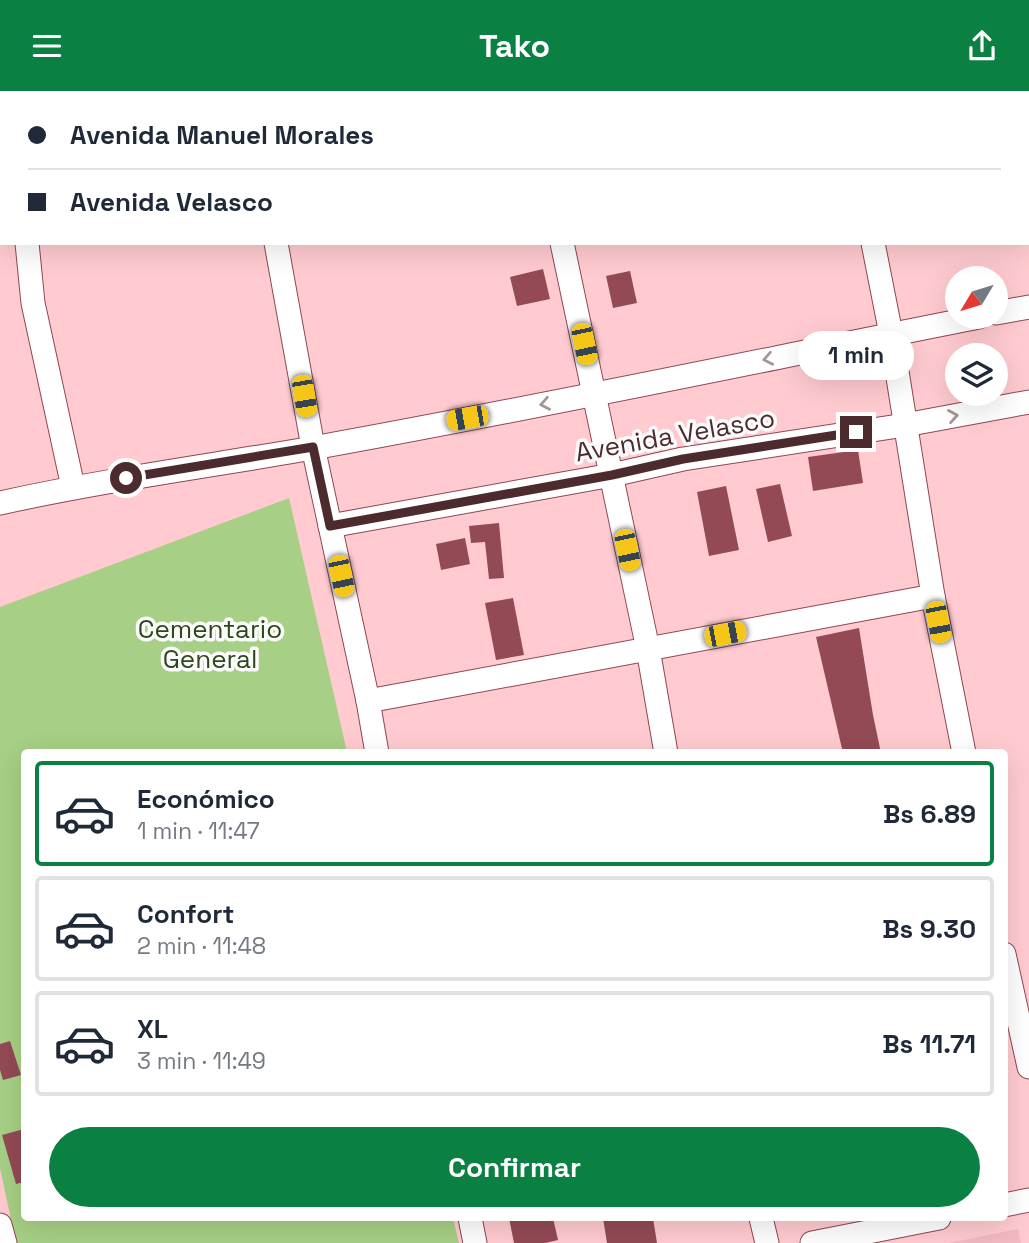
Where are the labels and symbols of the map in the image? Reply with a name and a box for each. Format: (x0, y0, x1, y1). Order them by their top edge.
north arrow (945, 266, 1008, 329)
car (570, 321, 599, 367)
callout: 1 min (798, 331, 914, 379)
one-way arrow (762, 351, 774, 366)
car (291, 373, 318, 419)
one-way arrow (539, 395, 551, 410)
street label: Avenida Velasco (572, 401, 778, 469)
car (445, 404, 490, 432)
one-way arrow (947, 409, 958, 424)
route end (840, 416, 872, 448)
route start (110, 462, 142, 494)
car (613, 527, 642, 573)
car (327, 553, 356, 599)
car (924, 599, 953, 645)
park label: Cementario General (138, 612, 282, 676)
car (703, 620, 748, 648)

